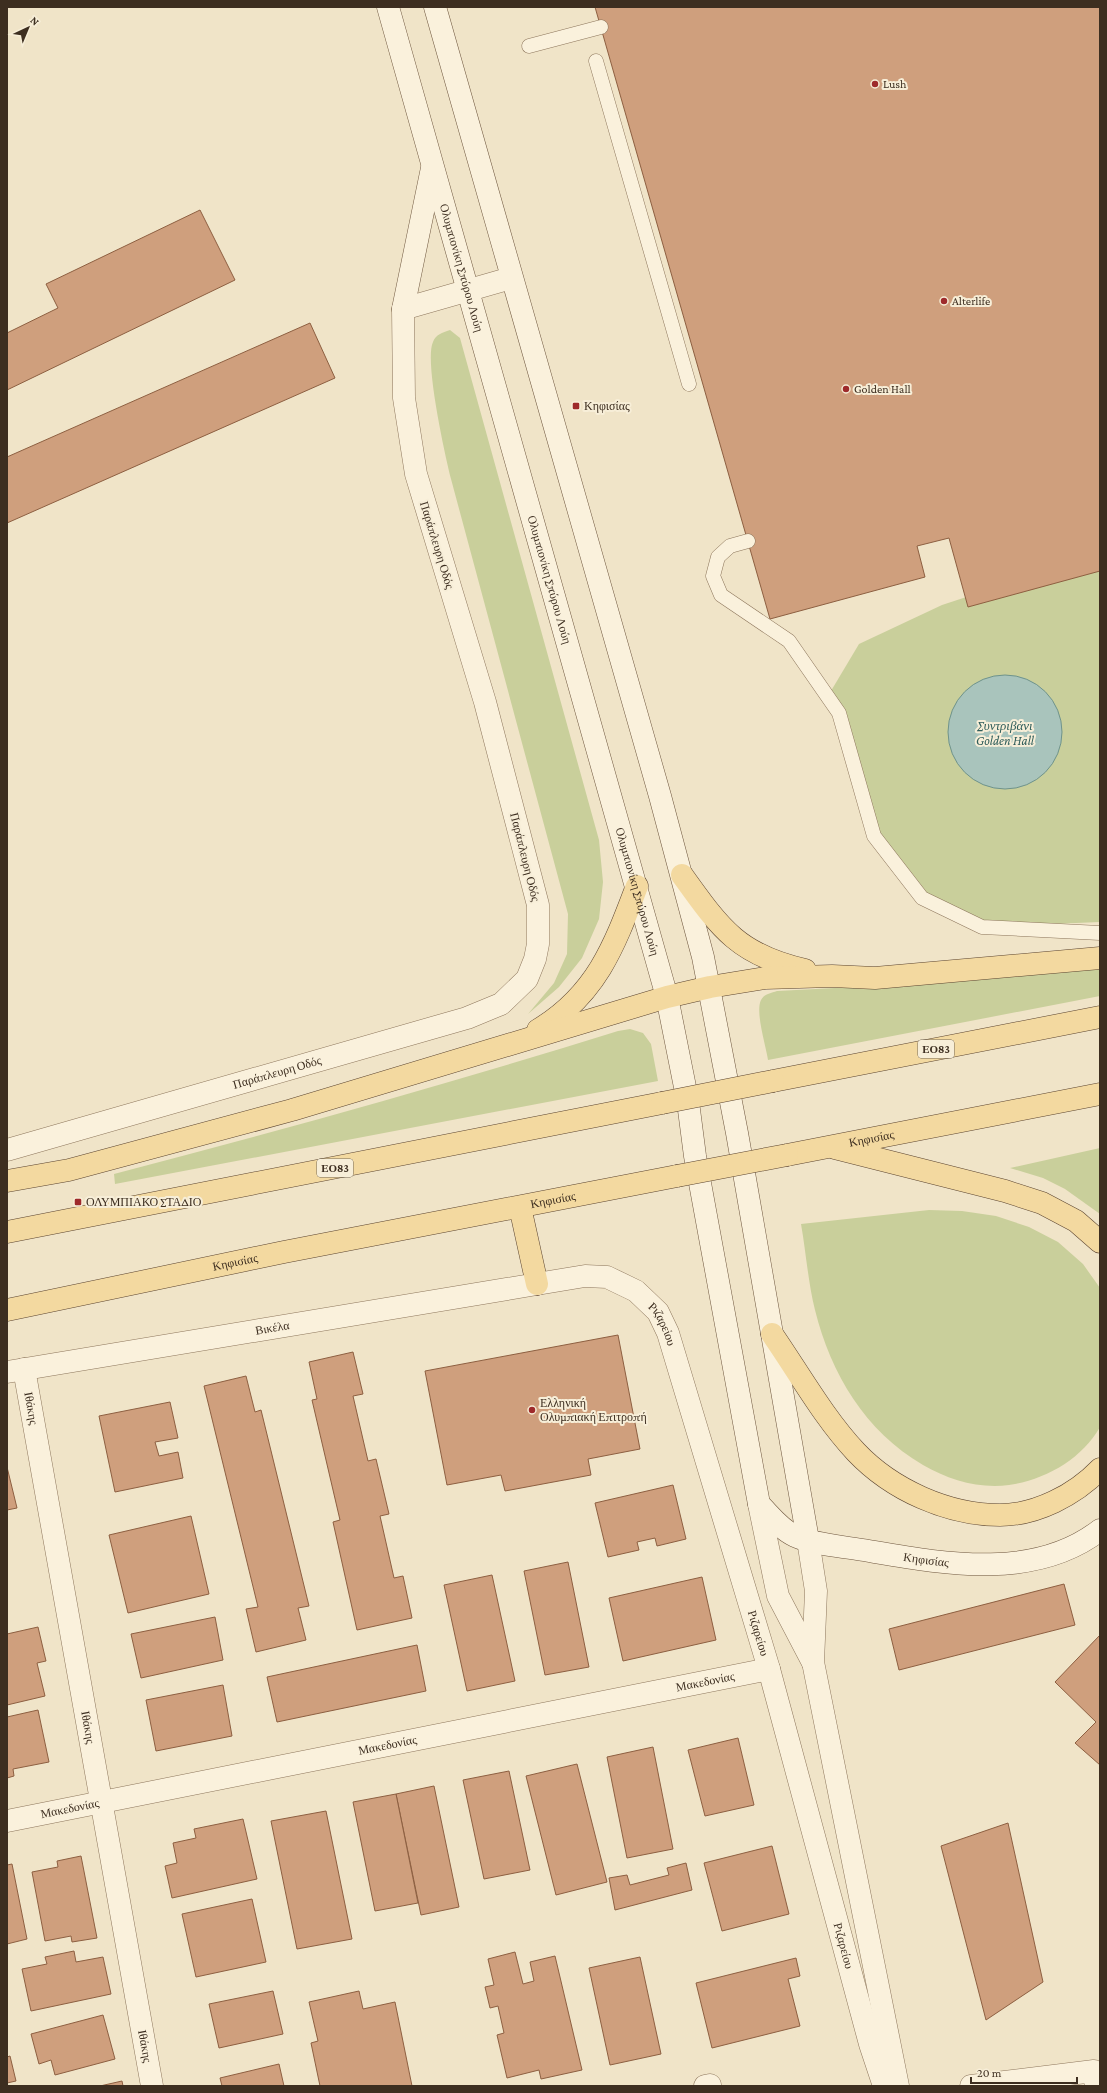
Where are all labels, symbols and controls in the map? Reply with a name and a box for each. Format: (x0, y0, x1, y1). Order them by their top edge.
north arrow (8, 8, 48, 48)
text: N (28, 14, 42, 28)
place label: Lush (883, 77, 907, 91)
marker: Lush (870, 79, 880, 89)
street label: Ολυμπιονίκη Σπύρου Λούη (437, 202, 486, 334)
place label: Alterlife (952, 294, 990, 308)
marker: Alterlife (939, 296, 949, 306)
place label: Golden Hall (854, 382, 911, 396)
marker: Golden Hall (841, 384, 851, 394)
place label: Κηφισίας (584, 399, 630, 413)
marker: Κηφισίας (571, 401, 581, 411)
street label: Παράπλευρη Οδός (417, 499, 457, 591)
street label: Ολυμπιονίκη Σπύρου Λούη (525, 514, 574, 646)
water label: Συντριβάνι Golden Hall (976, 718, 1035, 748)
street label: Παράπλευρη Οδός (507, 811, 543, 903)
street label: Ολυμπιονίκη Σπύρου Λούη (613, 826, 662, 957)
road number: ΕΟ83 (918, 1040, 954, 1058)
street label: Παράπλευρη Οδός (231, 1053, 323, 1092)
street label: Κηφισίας (848, 1127, 896, 1150)
road number: ΕΟ83 (317, 1159, 353, 1177)
street label: Κηφισίας (529, 1189, 577, 1211)
place label: ΟΛΥΜΠΙΑΚΟ ΣΤΑΔΙΟ (86, 1195, 202, 1209)
marker: ΟΛΥΜΠΙΑΚΟ ΣΤΑΔΙΟ (73, 1197, 83, 1207)
street label: Κηφισίας (211, 1251, 259, 1274)
street label: Ριζαρείου (645, 1299, 678, 1347)
street label: Βικέλα (254, 1318, 291, 1338)
street label: Ιθάκης (21, 1391, 41, 1426)
place label: Ελληνική Ολυμπιακή Επιτροπή (540, 1396, 647, 1424)
marker: Ελληνική Ολυμπιακή Επιτροπή (527, 1405, 537, 1415)
street label: Κηφισίας (902, 1550, 950, 1570)
street label: Ριζαρείου (745, 1609, 772, 1658)
street label: Μακεδονίας (675, 1669, 736, 1694)
street label: Ιθάκης (78, 1710, 98, 1745)
street label: Μακεδονίας (357, 1732, 418, 1758)
street label: Μακεδονίας (39, 1796, 101, 1821)
street label: Ριζαρείου (831, 1921, 856, 1970)
street label: Ιθάκης (135, 2029, 155, 2064)
scale bar (971, 2059, 1077, 2085)
text: 20 m (977, 2066, 1002, 2080)

